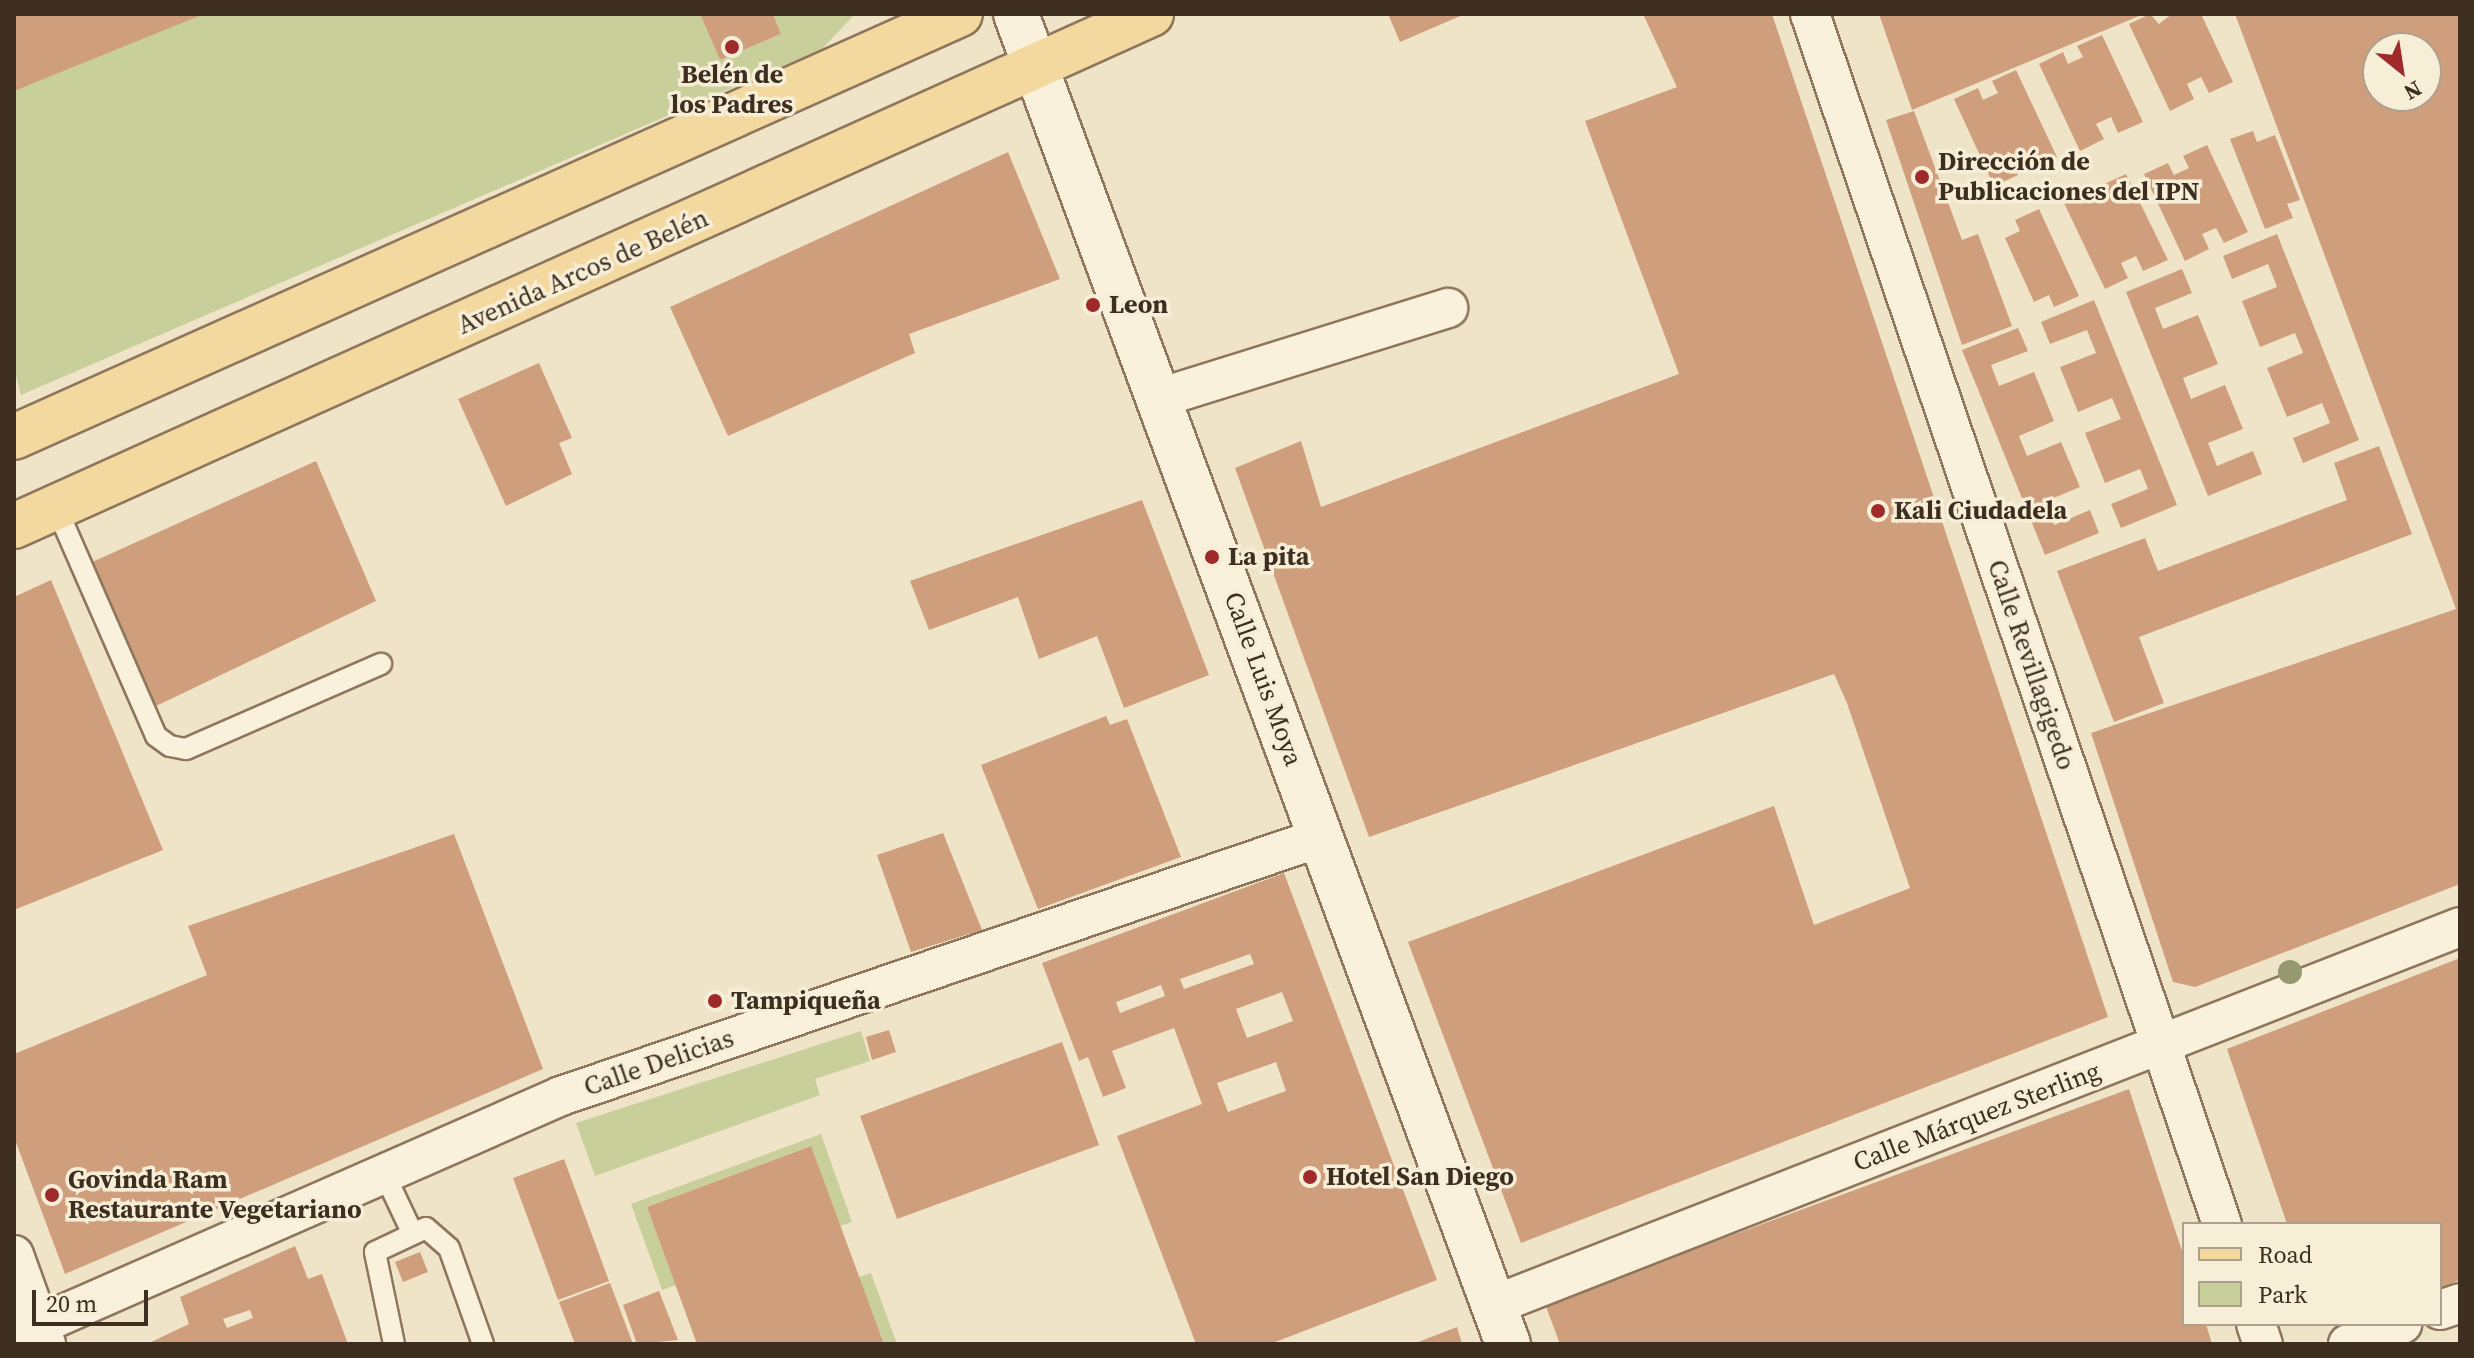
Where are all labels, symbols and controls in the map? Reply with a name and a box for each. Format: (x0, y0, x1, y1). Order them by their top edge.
north arrow (2362, 32, 2442, 112)
marker: Belén de los Padres (723, 38, 741, 56)
place label: Belén de los Padres (671, 59, 793, 120)
text: N (2399, 74, 2427, 108)
place label: Dirección de Publicaciones del IPN (1938, 146, 2200, 208)
marker: Dirección de Publicaciones del IPN (1913, 168, 1931, 186)
street label: Avenida Arcos de Belén (453, 203, 713, 341)
place label: Leon (1109, 289, 1168, 321)
marker: Leon (1084, 296, 1102, 314)
place label: Kali Ciudadela (1894, 495, 2067, 527)
marker: Kali Ciudadela (1869, 502, 1887, 520)
place label: La pita (1228, 541, 1310, 573)
marker: La pita (1203, 548, 1221, 566)
street label: Calle Revillagigedo (1980, 556, 2082, 774)
street label: Calle Luis Moya (1217, 588, 1309, 770)
place label: Tampiqueña (731, 985, 881, 1017)
marker: Tampiqueña (706, 992, 724, 1010)
street label: Calle Delicias (580, 1023, 738, 1103)
street label: Calle Márquez Sterling (1849, 1055, 2105, 1179)
place label: Hotel San Diego (1326, 1161, 1514, 1193)
place label: Govinda Ram Restaurante Vegetariano (68, 1164, 362, 1226)
marker: Hotel San Diego (1301, 1168, 1319, 1186)
marker: Govinda Ram Restaurante Vegetariano (43, 1186, 61, 1204)
legend (2182, 1222, 2442, 1326)
text: Road (2258, 1238, 2312, 1271)
scale bar (36, 1274, 152, 1324)
text: Park (2258, 1278, 2307, 1311)
text: 20 m (46, 1287, 97, 1320)

